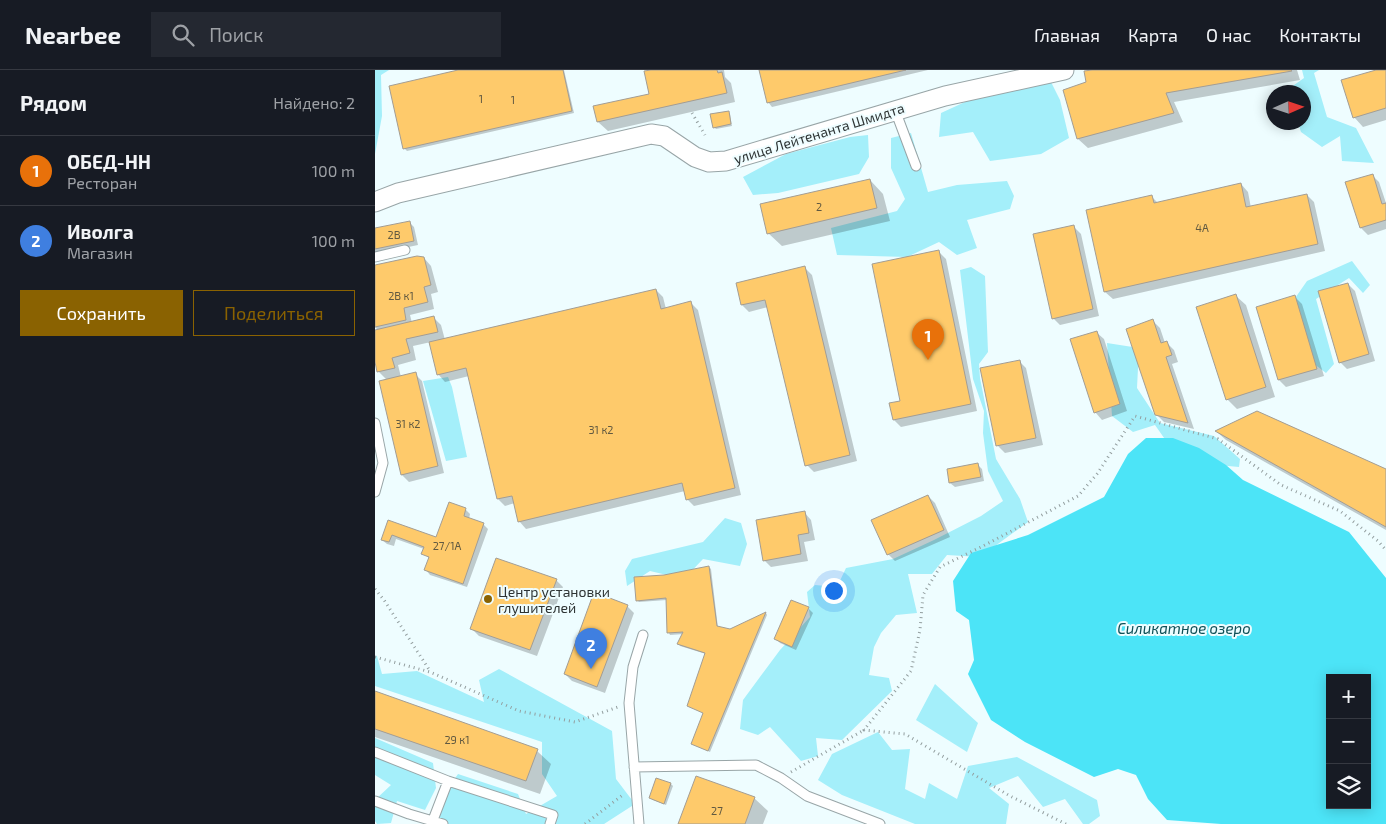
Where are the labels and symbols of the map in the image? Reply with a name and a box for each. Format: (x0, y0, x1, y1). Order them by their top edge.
north arrow (1266, 85, 1311, 130)
house number: 1 (479, 92, 483, 105)
house number: 1 (511, 93, 515, 106)
street label: улица Лейтенанта Шмидта (732, 99, 906, 167)
house number: 2 (816, 200, 822, 213)
house number: 4А (1195, 221, 1209, 234)
house number: 2В (387, 228, 401, 241)
house number: 2В к1 (388, 289, 414, 302)
pin: 1 (912, 319, 944, 360)
house number: 31 к2 (395, 417, 421, 430)
house number: 31 к2 (588, 423, 614, 436)
house number: 27/1А (433, 539, 462, 552)
your location (821, 578, 847, 604)
place label: Центр установки глушителей (498, 583, 610, 616)
marker: Центр установки глушителей (482, 593, 494, 605)
water label: Силикатное озеро (1117, 619, 1251, 637)
pin: 2 (575, 628, 607, 669)
house number: 29 к1 (444, 733, 470, 746)
house number: 27 (711, 804, 723, 817)

